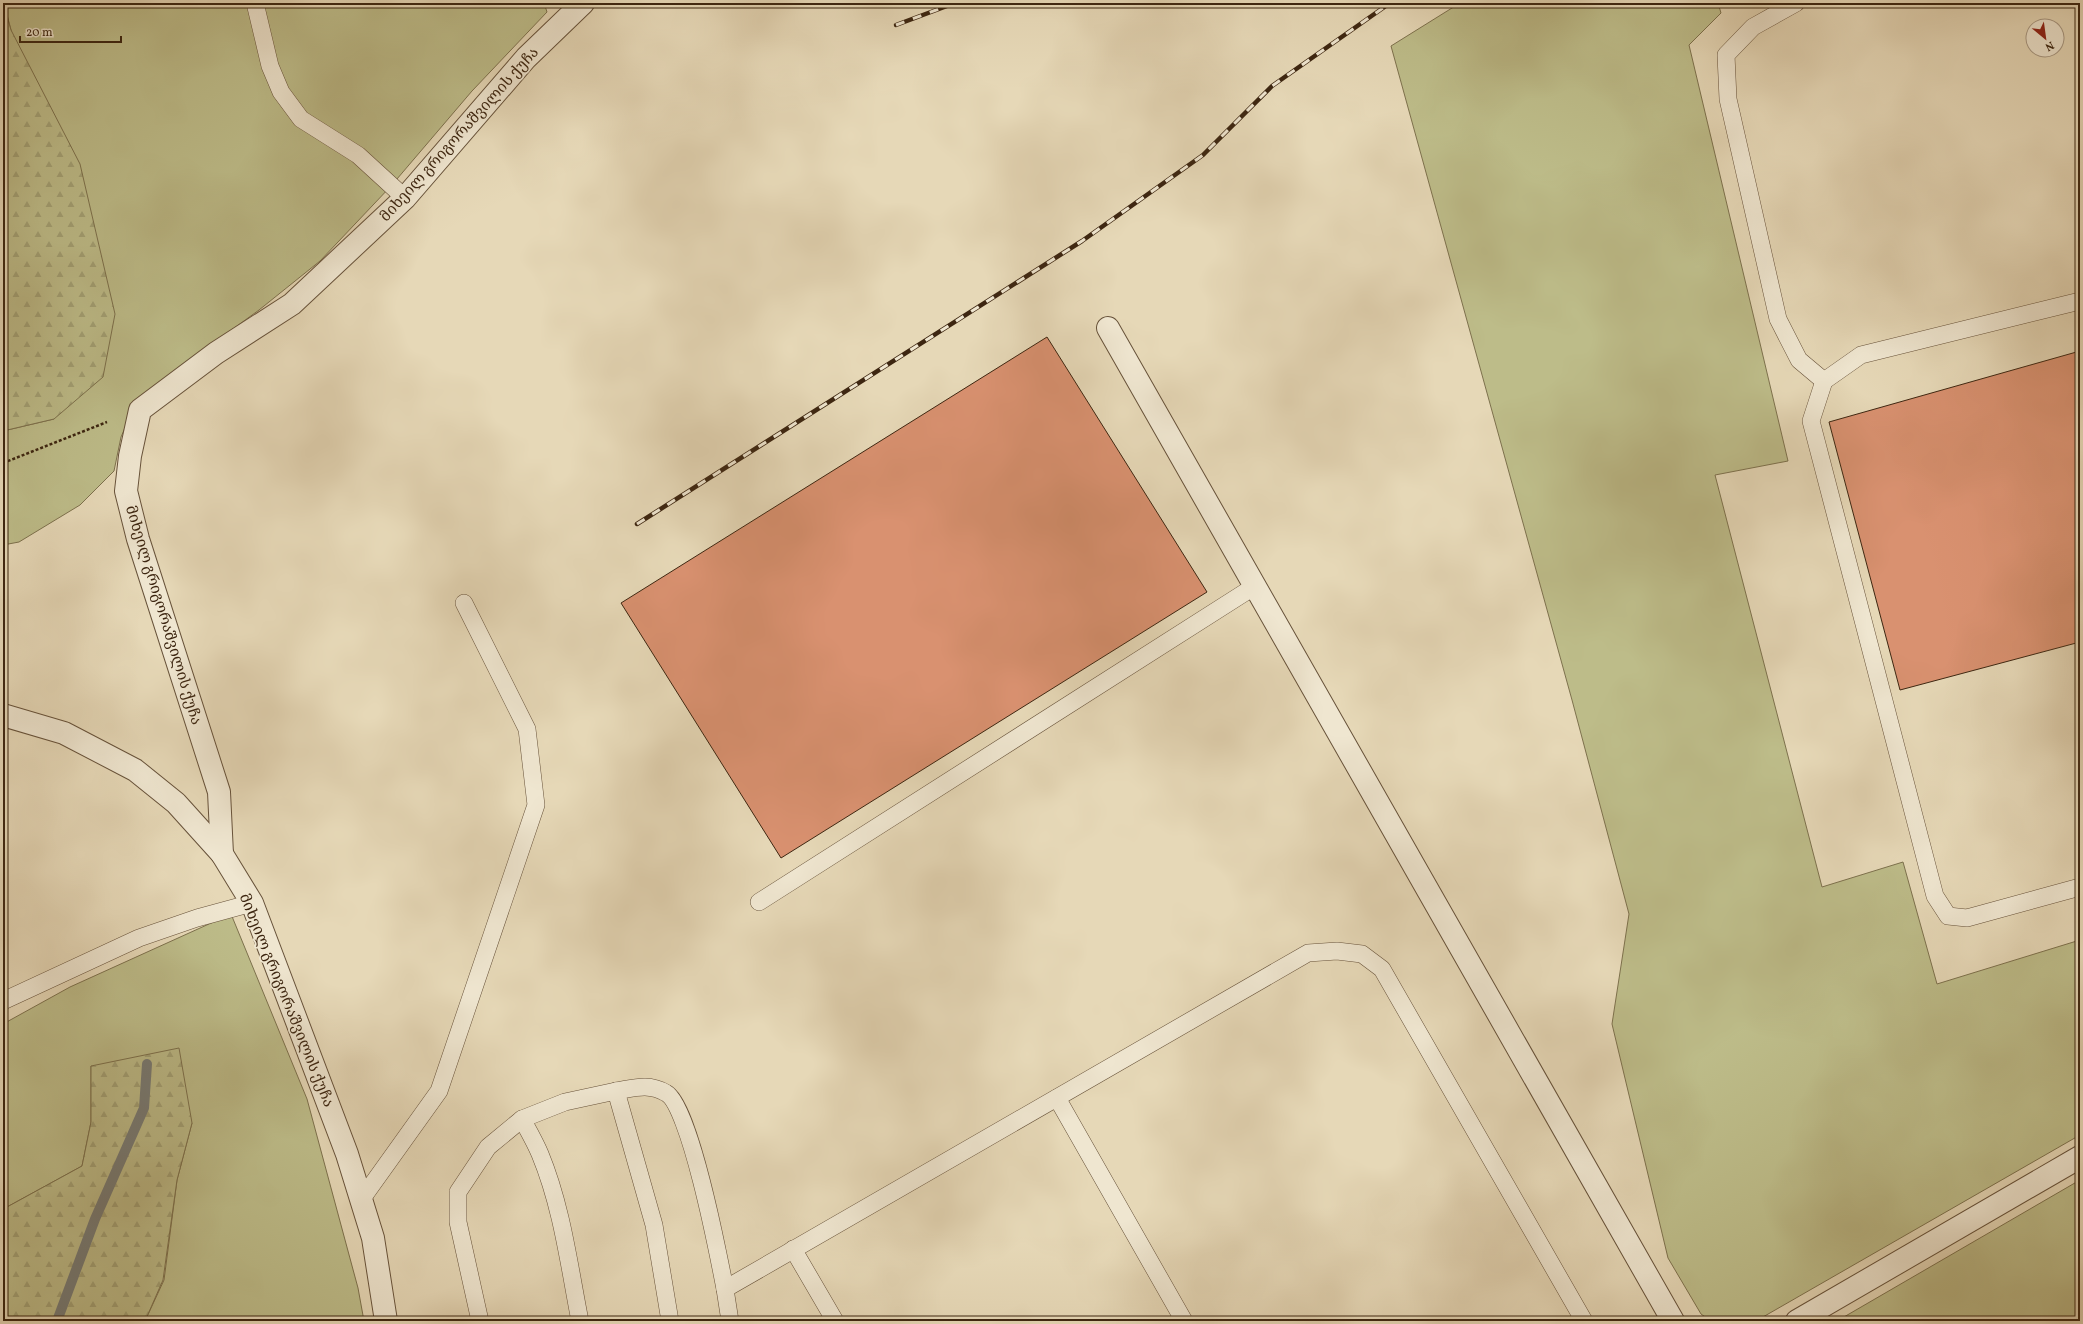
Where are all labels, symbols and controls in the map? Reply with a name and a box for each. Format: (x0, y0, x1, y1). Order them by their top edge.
scale bar (20, 18, 121, 44)
north arrow (2025, 18, 2065, 58)
text: 20 m (26, 25, 53, 41)
text: N (2042, 37, 2056, 54)
street label: მიხეილ გრიგორაშვილის ქუჩა (376, 43, 544, 227)
street label: მიხეილ გრიგორაშვილის ქუჩა (119, 503, 206, 728)
street label: მიხეილ გრიგორაშვილის ქუჩა (233, 891, 338, 1110)

